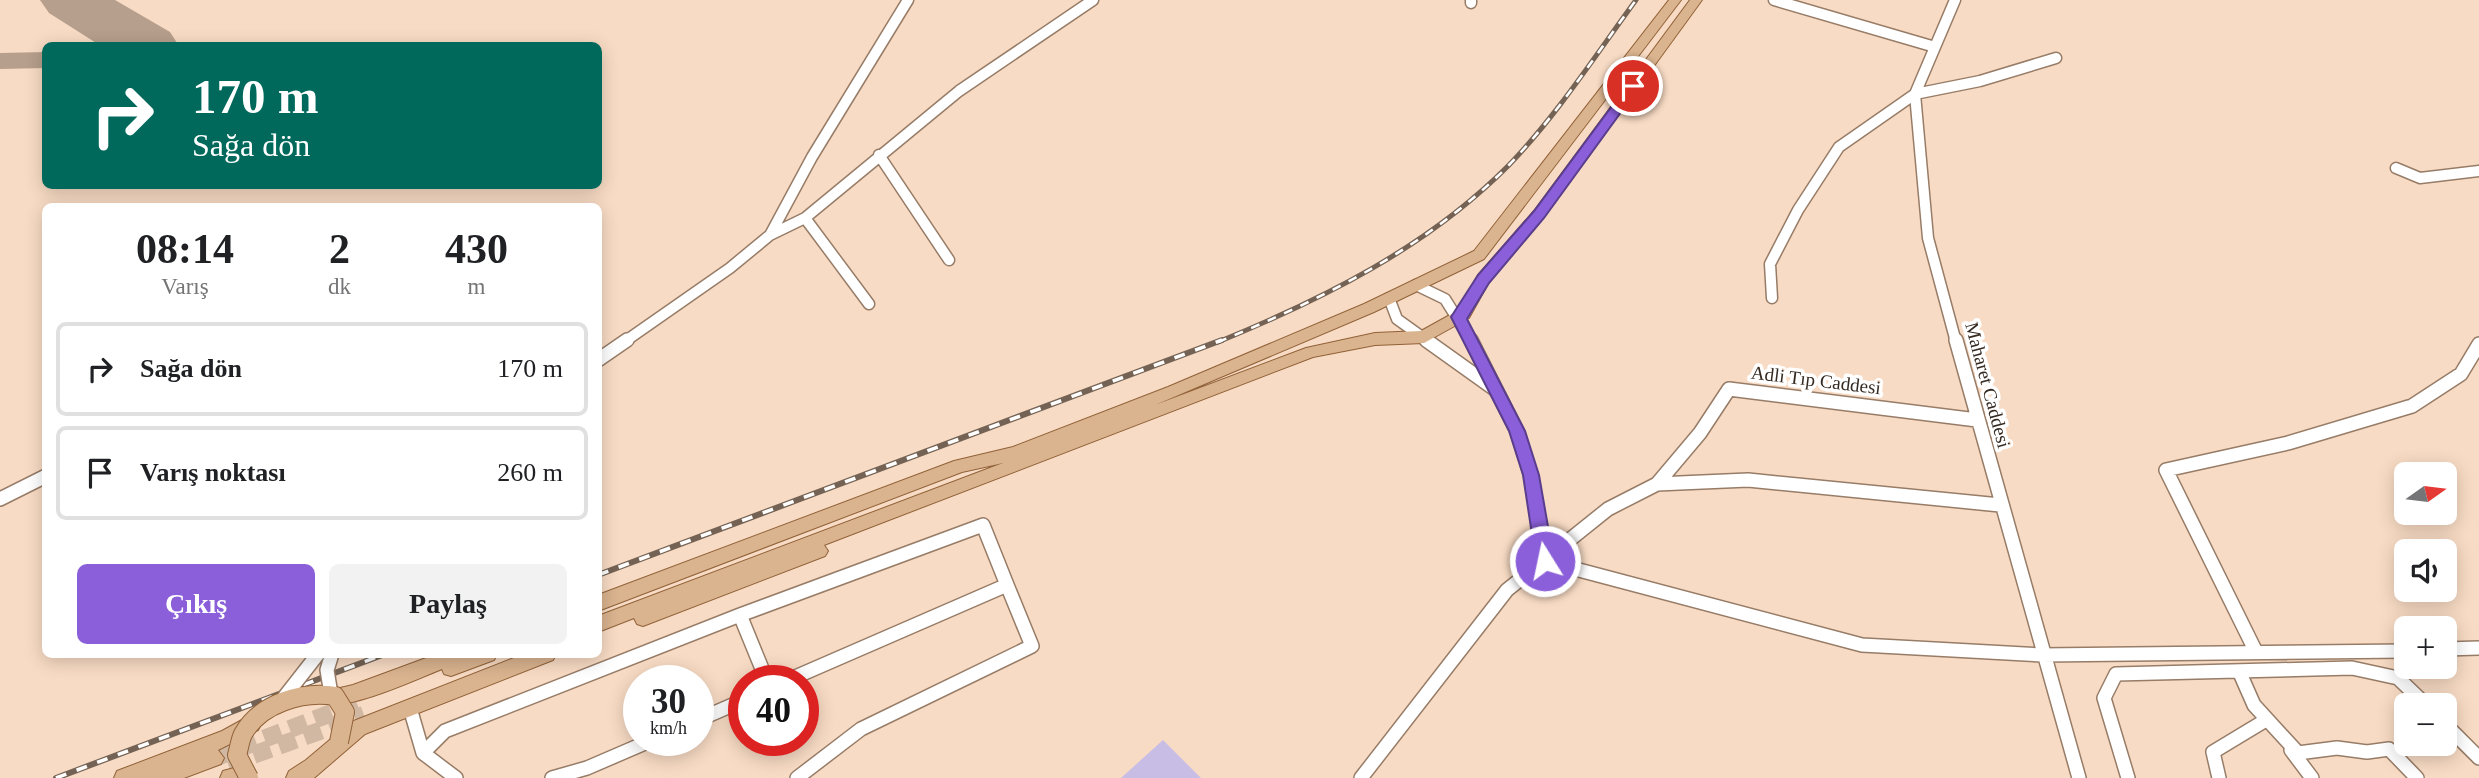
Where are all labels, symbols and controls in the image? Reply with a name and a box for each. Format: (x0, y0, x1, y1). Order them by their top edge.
pin (1603, 56, 1663, 116)
icon: arrive (1614, 67, 1652, 105)
text: 170 m (192, 69, 319, 124)
icon: right (77, 70, 168, 161)
text: Sağa dön (192, 127, 310, 163)
text: 08:14 (136, 226, 234, 272)
text: 2 (329, 226, 350, 272)
text: 430 (445, 226, 508, 272)
text: Varış (161, 274, 209, 299)
text: dk (328, 274, 351, 299)
text: m (468, 274, 485, 299)
street label: Maharet Caddesi (1961, 320, 2015, 450)
icon: right (81, 350, 119, 388)
text: Sağa dön (140, 354, 242, 383)
text: 170 m (497, 354, 563, 383)
street label: Adli Tıp Caddesi (1750, 362, 1882, 398)
icon: arrive (81, 454, 119, 492)
text: Varış noktası (140, 458, 286, 487)
text: 260 m (497, 458, 563, 487)
north arrow (2394, 462, 2457, 525)
map controls (2394, 462, 2457, 756)
position arrow (1508, 524, 1582, 598)
button: sound (2394, 539, 2457, 602)
button: Çıkış (77, 564, 315, 644)
button: Paylaş (329, 564, 567, 644)
button: + (2394, 616, 2457, 679)
speed limit sign: 40 (728, 665, 819, 756)
text: 30 (651, 682, 686, 721)
button: − (2394, 693, 2457, 756)
text: km/h (650, 718, 687, 738)

